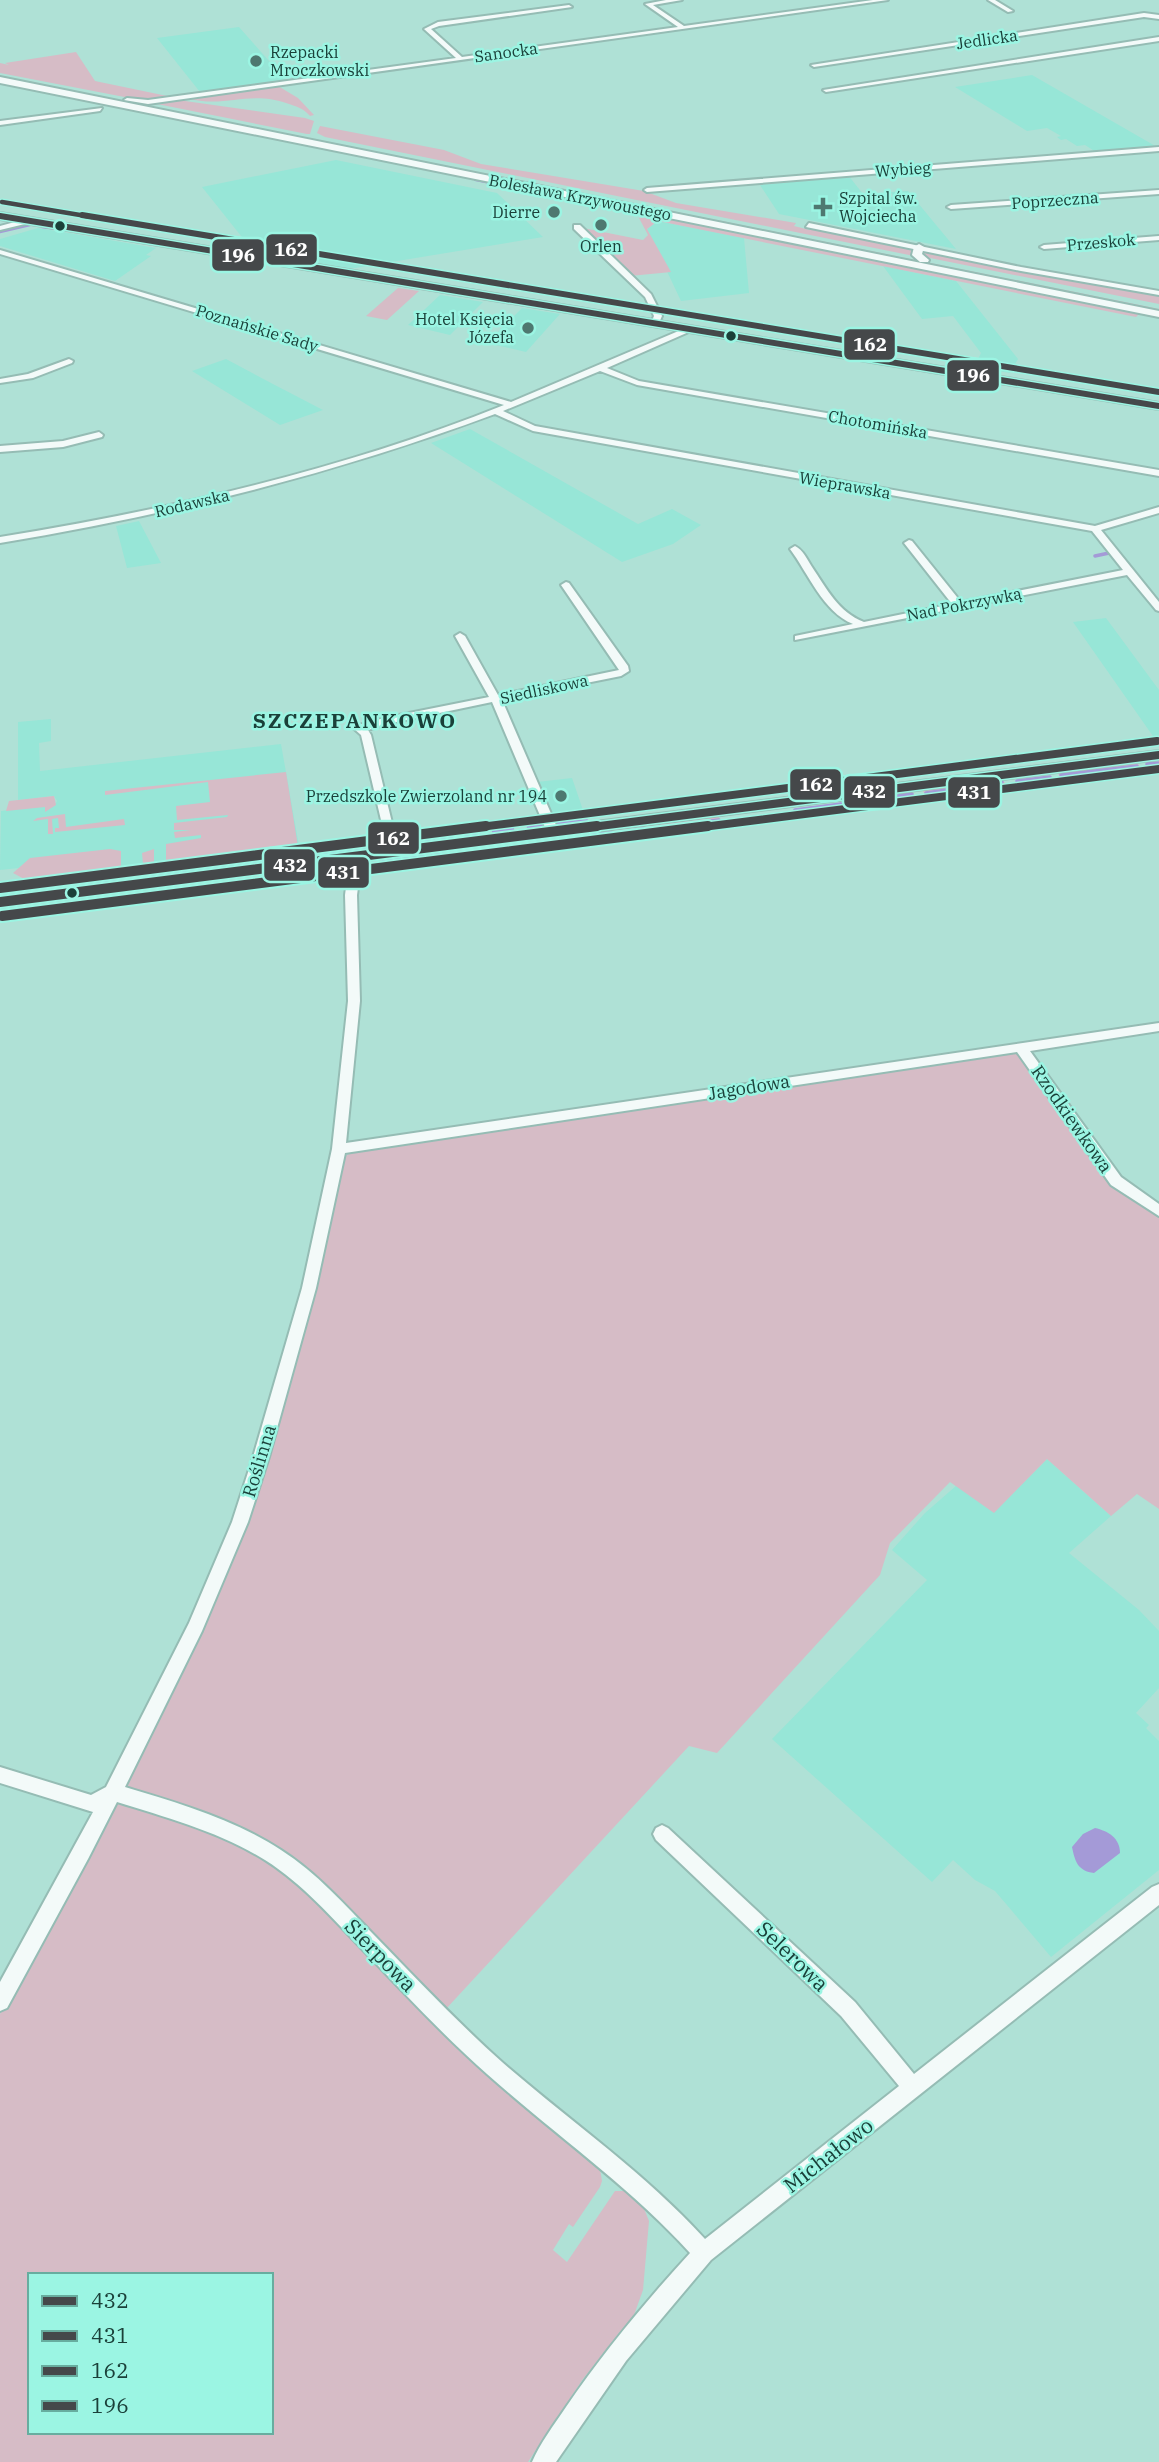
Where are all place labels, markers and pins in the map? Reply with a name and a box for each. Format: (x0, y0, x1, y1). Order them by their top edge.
place label: Rzepacki Mroczkowski (270, 42, 369, 80)
marker: Rzepacki Mroczkowski (248, 53, 264, 69)
place label: Szpital św. Wojciecha (839, 188, 918, 226)
marker: Szpital św. Wojciecha (813, 197, 833, 217)
place label: Dierre (492, 202, 540, 222)
marker: Dierre (546, 204, 562, 220)
marker: Orlen (593, 217, 609, 233)
unlabelled marker (53, 219, 67, 233)
place label: Orlen (580, 236, 622, 256)
place label: Hotel Księcia Józefa (415, 309, 514, 347)
marker: Hotel Księcia Józefa (520, 320, 536, 336)
unlabelled marker (724, 329, 738, 343)
place label: Przedszkole Zwierzoland nr 194 (306, 786, 547, 806)
marker: Przedszkole Zwierzoland nr 194 (553, 788, 569, 804)
unlabelled marker (65, 886, 79, 900)

